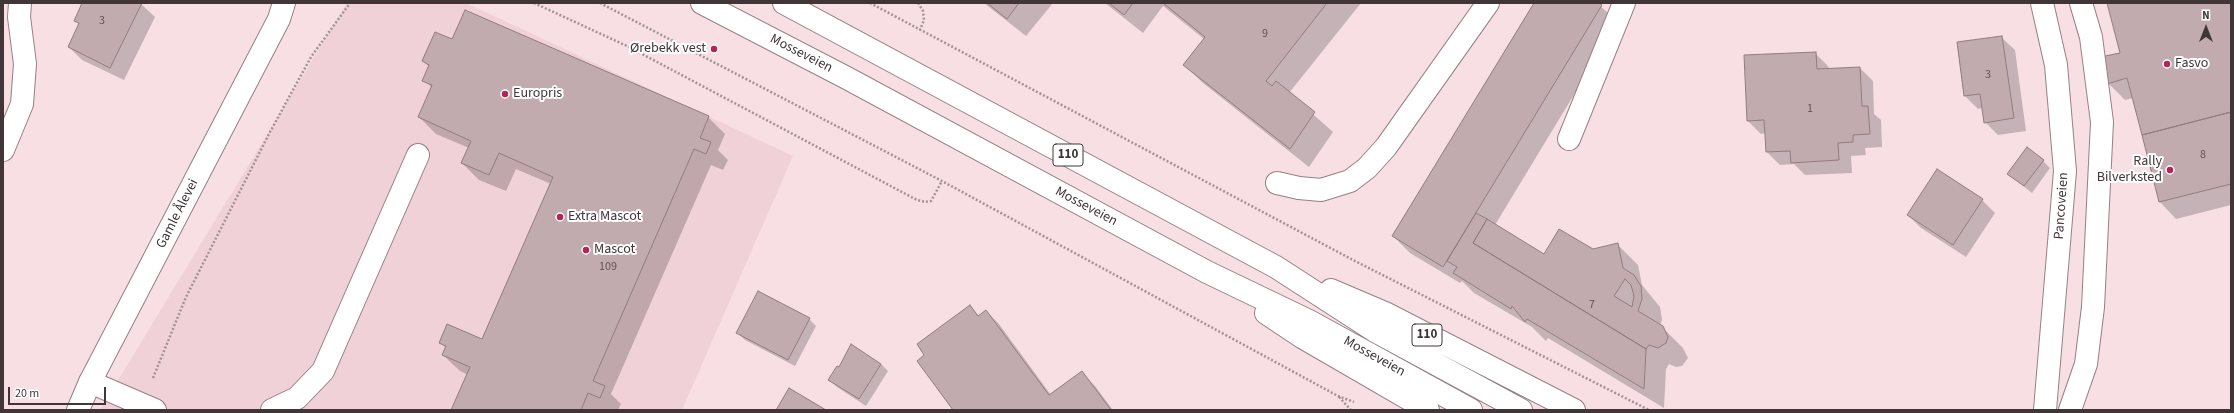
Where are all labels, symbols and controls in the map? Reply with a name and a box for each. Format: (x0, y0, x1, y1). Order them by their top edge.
north arrow (2186, 8, 2226, 48)
text: N (2202, 8, 2210, 23)
house number: 3 (99, 14, 105, 28)
house number: 9 (1262, 27, 1268, 41)
street label: Mosseveien (767, 31, 835, 77)
place label: Ørebekk vest (630, 41, 706, 57)
marker: Ørebekk vest (709, 44, 719, 54)
place label: Fasvo (2175, 56, 2208, 72)
marker: Fasvo (2162, 59, 2172, 69)
house number: 3 (1985, 68, 1991, 82)
place label: Europris (513, 86, 562, 102)
marker: Europris (500, 89, 510, 99)
house number: 1 (1807, 102, 1813, 116)
road number: 110 (1053, 144, 1083, 166)
house number: 8 (2200, 148, 2206, 162)
place label: Rally Bilverksted (2097, 154, 2162, 186)
marker: Rally Bilverksted (2165, 165, 2175, 175)
street label: Pancoveien (2051, 172, 2073, 240)
street label: Gamle Ålevei (153, 176, 203, 252)
street label: Mosseveien (1052, 184, 1120, 230)
place label: Extra Mascot (568, 209, 641, 225)
marker: Extra Mascot (555, 212, 565, 222)
place label: Mascot (594, 242, 635, 258)
marker: Mascot (581, 245, 591, 255)
house number: 109 (599, 260, 617, 274)
house number: 7 (1589, 298, 1595, 312)
road number: 110 (1412, 324, 1442, 346)
street label: Mosseveien (1340, 333, 1408, 381)
scale bar (10, 379, 108, 405)
text: 20 m (15, 385, 39, 402)

